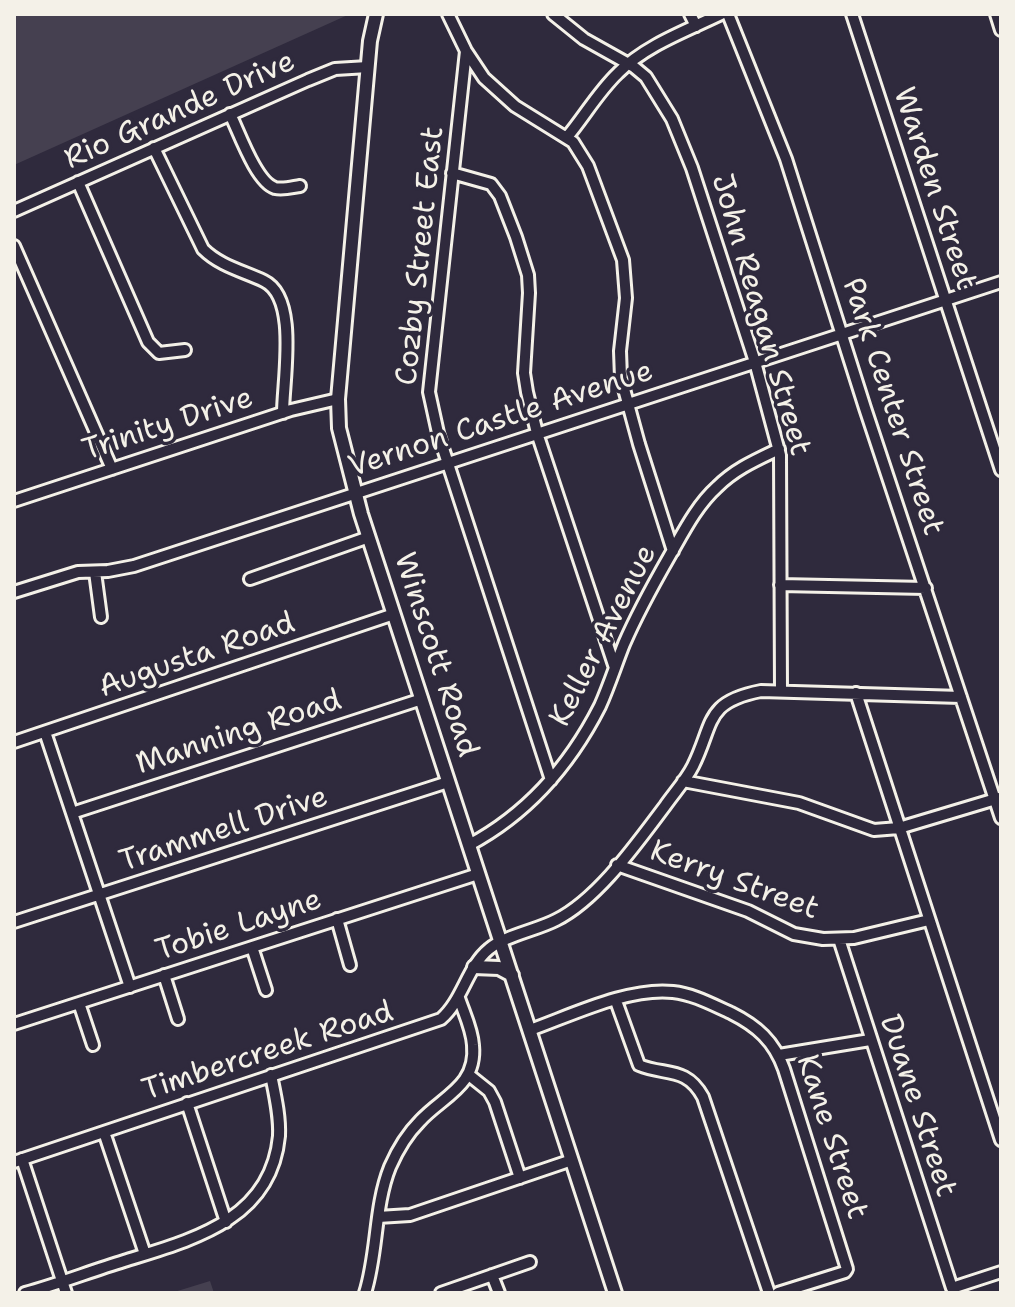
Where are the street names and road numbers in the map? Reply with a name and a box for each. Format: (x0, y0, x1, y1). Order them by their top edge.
street label: Rio Grande Drive (59, 44, 301, 178)
street label: Warden Street (884, 83, 984, 295)
street label: Cozby Street East (389, 125, 453, 387)
street label: John Reagan Street (703, 170, 817, 460)
street label: Park Center Street (833, 274, 951, 540)
street label: Vernon Castle Avenue (344, 354, 658, 486)
street label: Trinity Drive (78, 381, 258, 469)
street label: Keller Avenue (543, 539, 665, 733)
street label: Winscott Road (385, 548, 485, 762)
street label: Augusta Road (94, 606, 300, 706)
street label: Manning Road (132, 683, 346, 783)
street label: Trammell Drive (115, 779, 333, 881)
street label: Kerry Street (645, 834, 823, 928)
street label: Tobie Layne (152, 882, 326, 970)
street label: Timbercreek Road (138, 994, 398, 1110)
street label: Duane Street (871, 1010, 963, 1202)
street label: Kane Street (787, 1050, 875, 1224)

